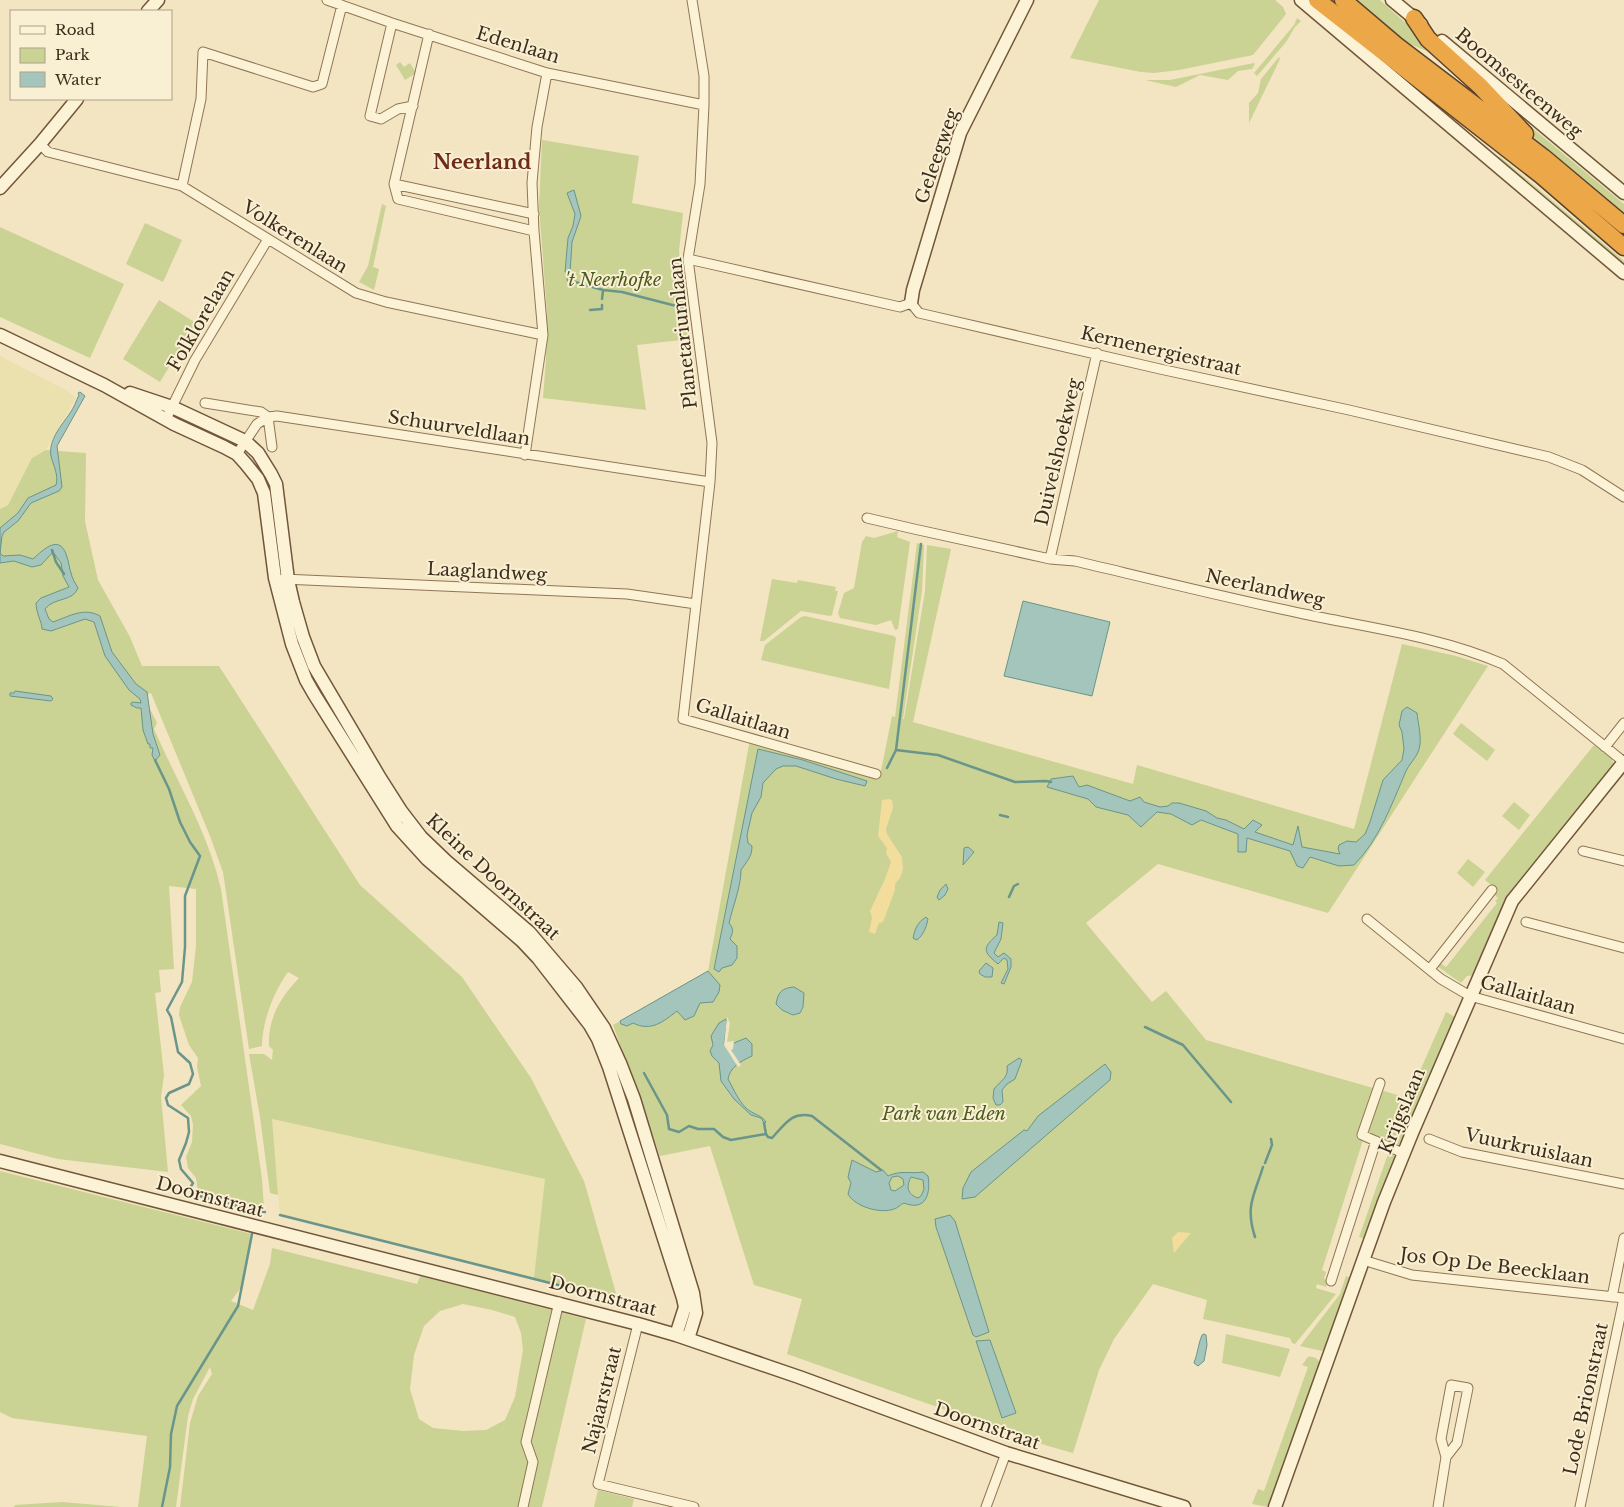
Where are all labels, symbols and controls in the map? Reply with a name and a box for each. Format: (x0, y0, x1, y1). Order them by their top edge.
legend (10, 10, 172, 100)
text: Road (55, 20, 95, 39)
street label: Edenlaan (474, 22, 562, 68)
street label: Boomsesteenweg (1451, 23, 1587, 143)
text: Park (55, 45, 91, 64)
text: Water (54, 70, 102, 89)
street label: Geleegweg (910, 105, 964, 207)
district label: Neerland (433, 150, 531, 174)
street label: Volkerenlaan (237, 195, 352, 278)
street label: Planetariumlaan (664, 256, 702, 410)
street label: Folklorelaan (163, 265, 239, 375)
park label: 't Neerhofke (565, 269, 661, 291)
street label: Kernenergiestraat (1079, 322, 1244, 380)
street label: Duivelshoekweg (1030, 376, 1086, 528)
street label: Schuurveldlaan (386, 406, 532, 450)
street label: Laaglandweg (426, 558, 548, 586)
street label: Neerlandweg (1203, 565, 1327, 611)
street label: Gallaitlaan (693, 694, 793, 744)
street label: Kleine Doornstraat (422, 809, 565, 945)
street label: Gallaitlaan (1478, 971, 1578, 1019)
street label: Krijgslaan (1374, 1065, 1430, 1157)
park label: Park van Eden (881, 1103, 1006, 1125)
street label: Vuurkruislaan (1462, 1123, 1595, 1172)
street label: Doornstraat (154, 1172, 267, 1222)
street label: Jos Op De Beecklaan (1397, 1243, 1591, 1289)
street label: Doornstraat (547, 1271, 660, 1321)
street label: Lode Brionstraat (1559, 1320, 1613, 1477)
street label: Najaarstraat (578, 1344, 626, 1456)
street label: Doornstraat (931, 1398, 1043, 1454)

